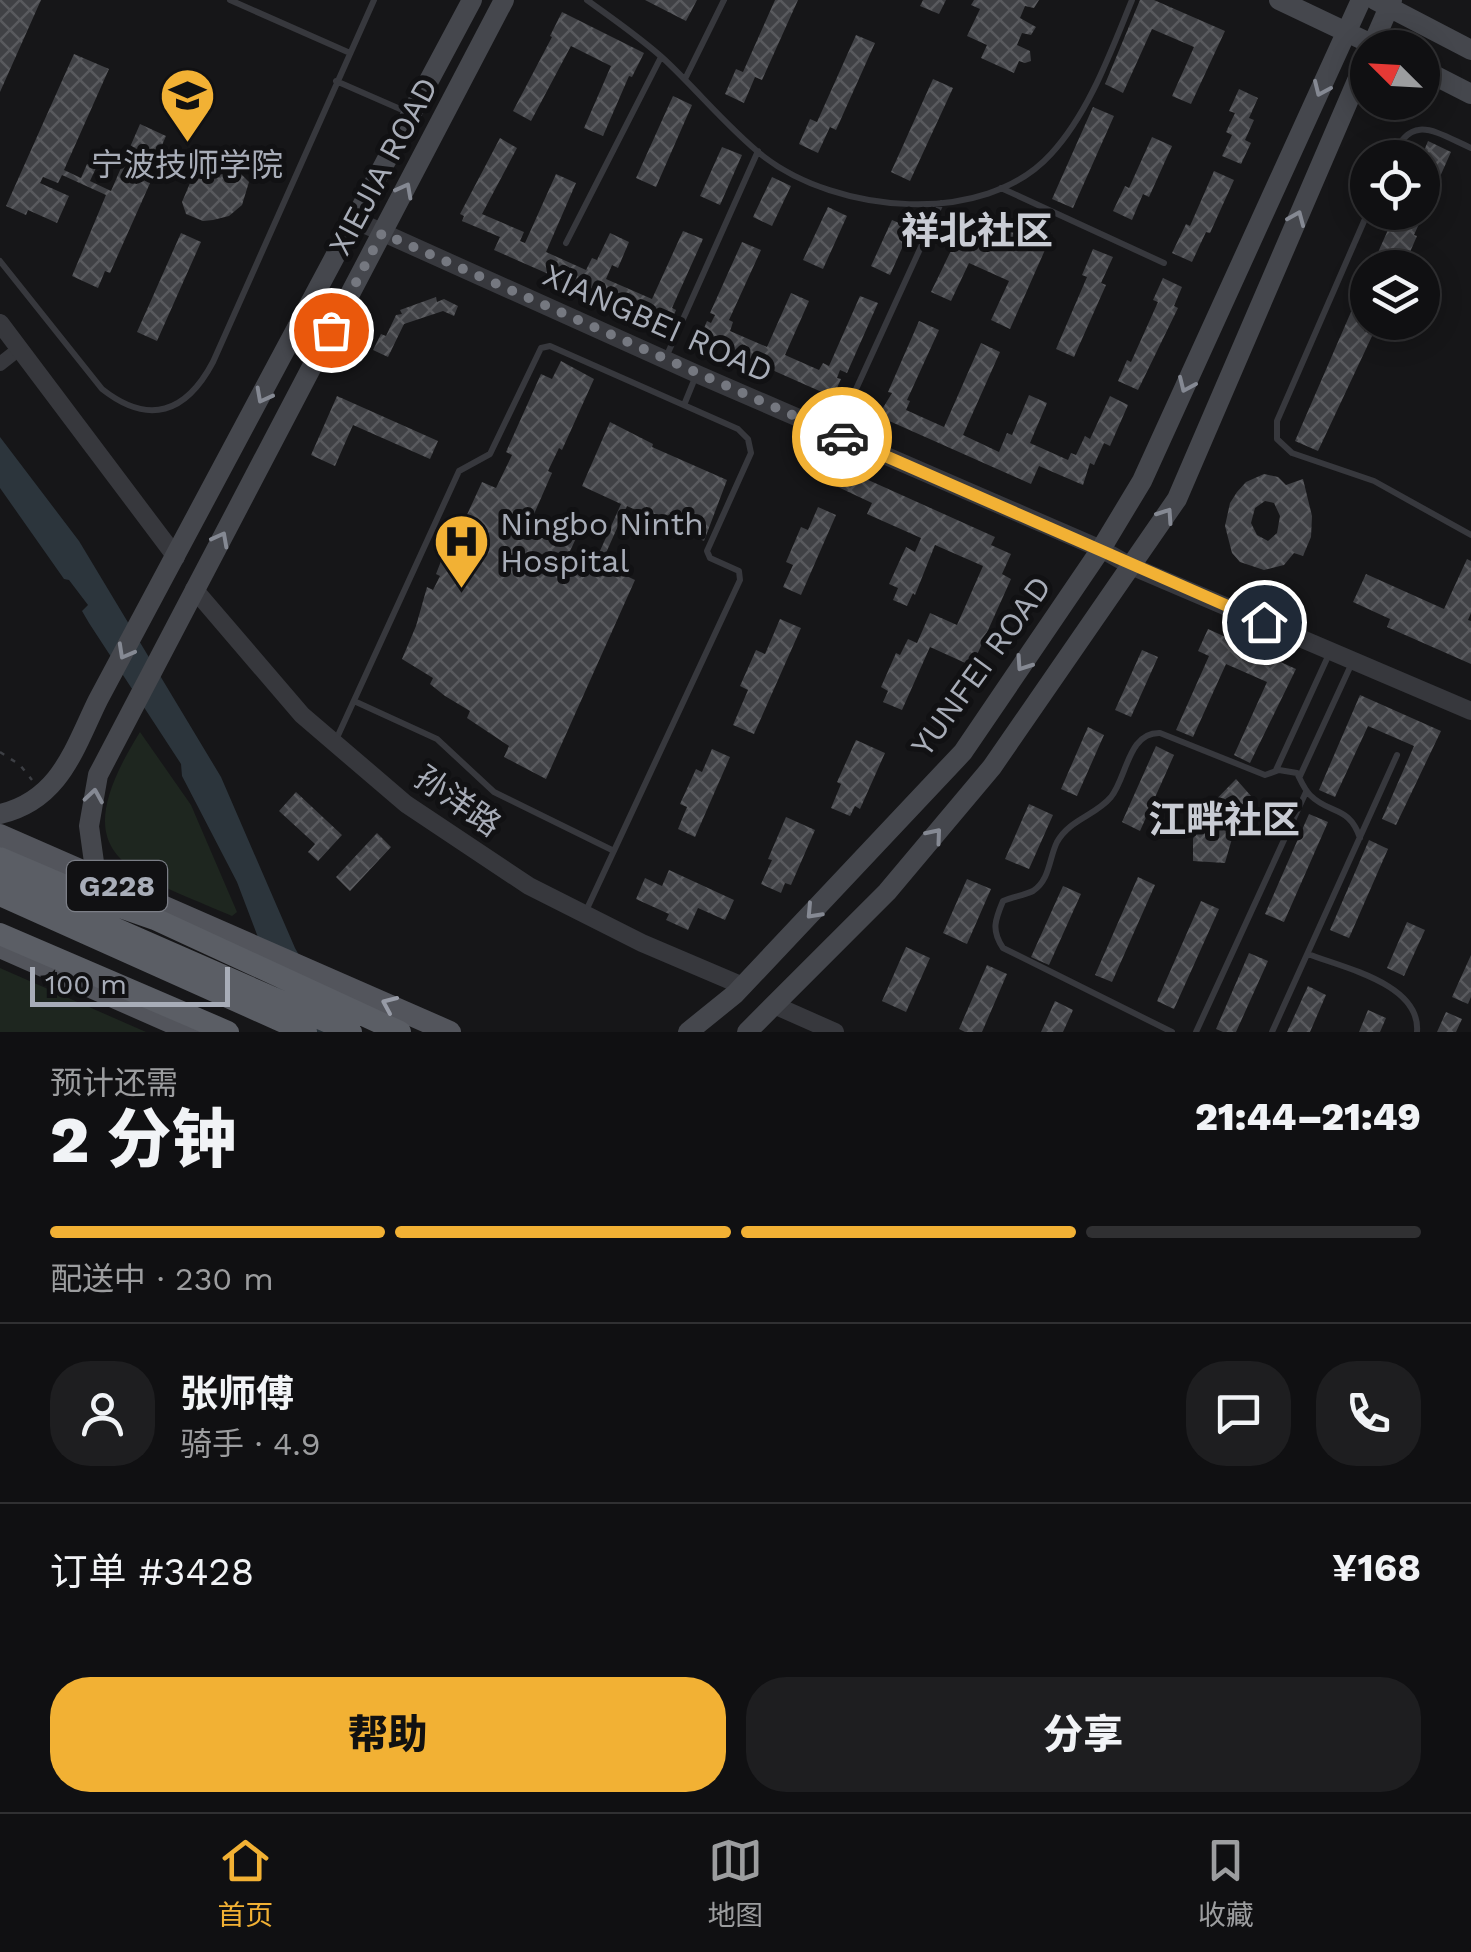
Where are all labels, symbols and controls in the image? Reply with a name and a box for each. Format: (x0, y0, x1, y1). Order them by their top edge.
north arrow (1350, 30, 1440, 120)
map controls (1350, 30, 1440, 340)
school or university icon: 宁波技师学院 (157, 66, 217, 145)
street label: XIEJIA ROAD (320, 71, 446, 261)
one-way arrow (1313, 79, 1333, 97)
button: locate (1350, 140, 1440, 230)
place label: 宁波技师学院 (91, 146, 283, 184)
one-way arrow (392, 182, 412, 200)
district label: 祥北社区 (901, 209, 1053, 253)
one-way arrow (1285, 210, 1305, 228)
button: layers (1350, 250, 1440, 340)
street label: XIANGBEI ROAD (538, 255, 778, 391)
pin (289, 288, 374, 373)
icon: bag (304, 303, 359, 358)
one-way arrow (1178, 375, 1198, 393)
one-way arrow (256, 385, 275, 403)
courier (792, 387, 892, 487)
icon: car (815, 410, 870, 465)
place label: Ningbo Ninth Hospital (500, 505, 704, 580)
one-way arrow (1153, 507, 1172, 525)
hospital icon: Ningbo Ninth Hospital (431, 512, 491, 591)
one-way arrow (209, 532, 228, 550)
street label: YUNFEI ROAD (903, 569, 1059, 763)
pin (1222, 580, 1307, 665)
icon: home (1237, 595, 1292, 650)
one-way arrow (117, 641, 137, 659)
one-way arrow (1016, 654, 1035, 672)
street label: 孙洋路 (408, 758, 508, 844)
one-way arrow (83, 788, 104, 805)
district label: 江畔社区 (1148, 798, 1300, 842)
one-way arrow (923, 828, 941, 846)
road number: G228 (67, 861, 167, 911)
one-way arrow (807, 900, 825, 918)
scale bar (30, 962, 230, 1006)
text: 100 m (45, 968, 127, 1001)
one-way arrow (381, 996, 399, 1016)
text: 预计还需 (50, 1064, 178, 1102)
text: 21:44–21:49 (1195, 1095, 1421, 1139)
text: 2 分钟 (50, 1102, 236, 1178)
text: 配送中 · 230 m (50, 1260, 274, 1298)
button: person (50, 1361, 155, 1466)
button: chat (1186, 1361, 1291, 1466)
button: phone (1316, 1361, 1421, 1466)
text: 张师傅 (180, 1372, 294, 1416)
text: 骑手 · 4.9 (180, 1425, 321, 1463)
text: ¥168 (1332, 1546, 1421, 1590)
text: 订单 #3428 (50, 1550, 254, 1594)
button: 帮助 (50, 1677, 726, 1792)
button: 分享 (746, 1677, 1421, 1792)
tab: 首页 (217, 1833, 273, 1933)
tab: 地图 (707, 1833, 764, 1933)
tab: 收藏 (1198, 1833, 1254, 1933)

